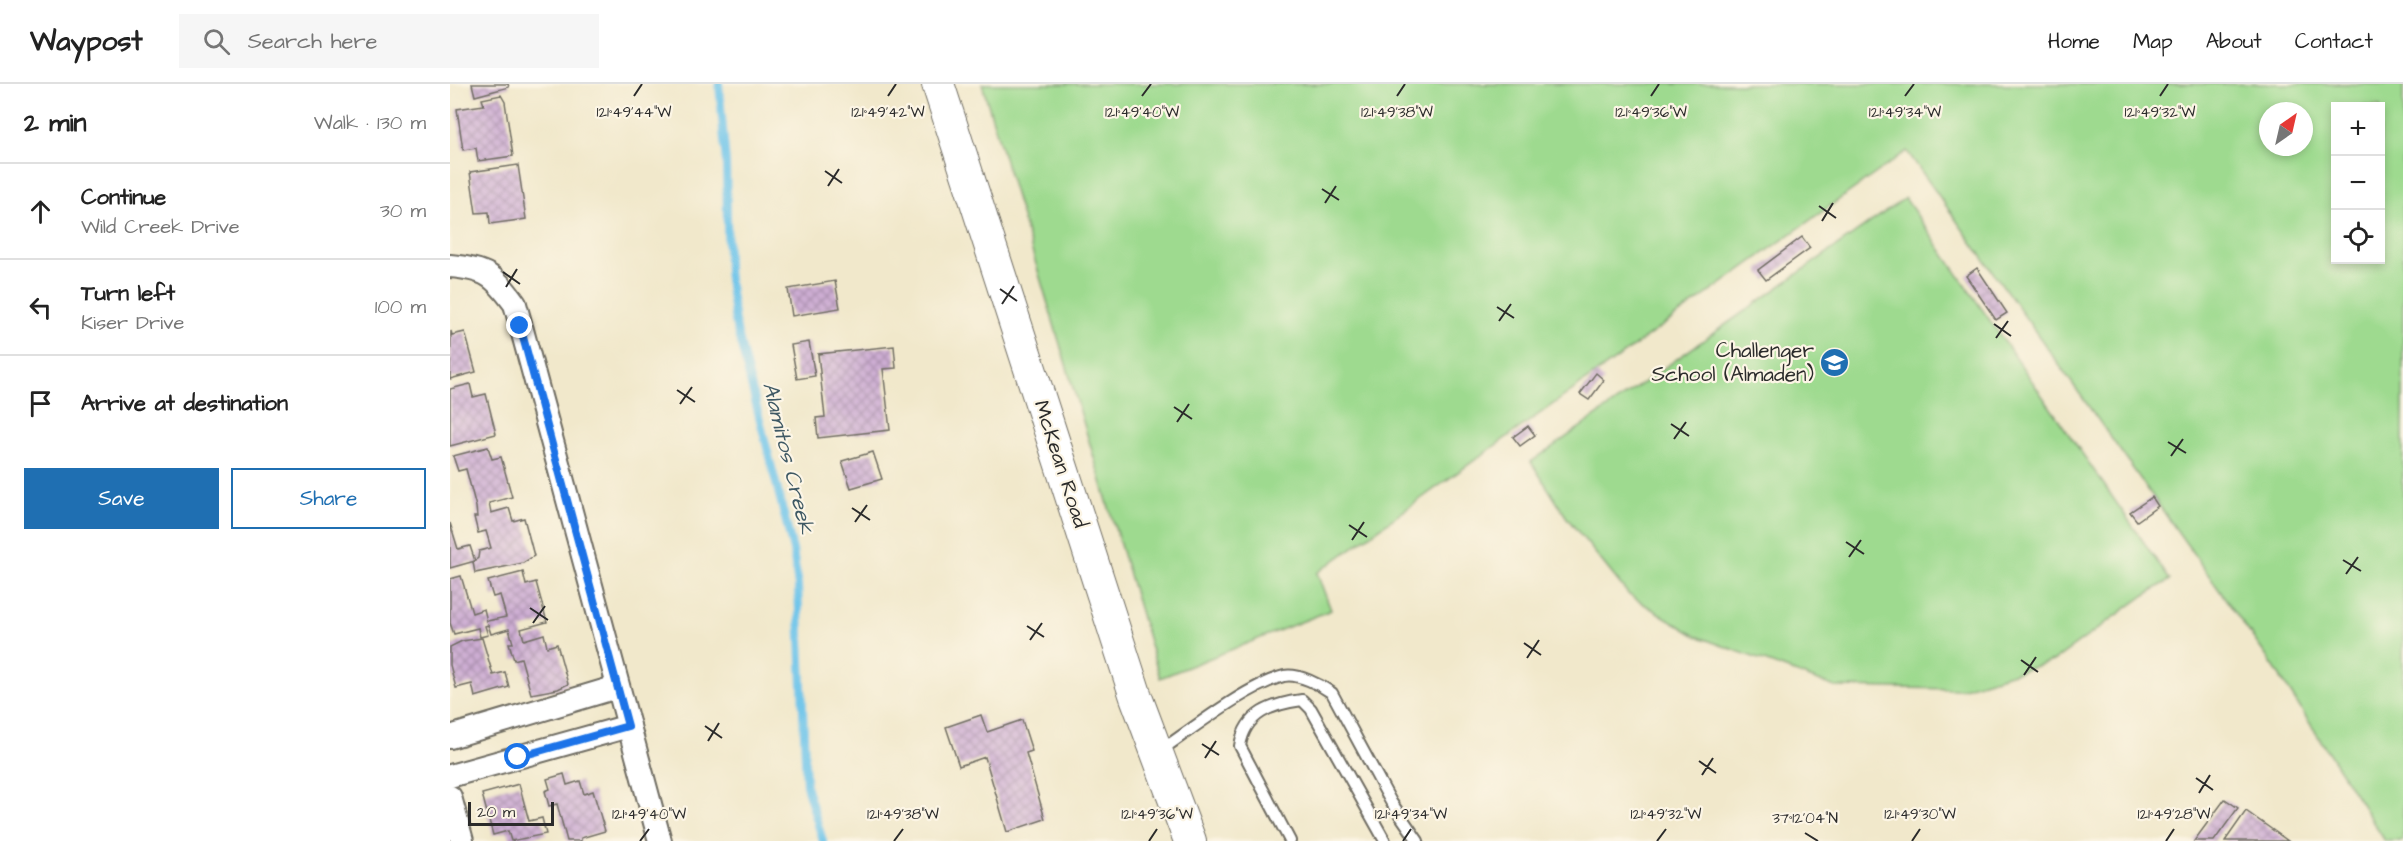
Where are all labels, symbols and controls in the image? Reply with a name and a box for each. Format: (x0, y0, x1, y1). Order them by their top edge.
search box (179, 14, 599, 68)
text: Waypost (30, 22, 143, 61)
icon: search (200, 25, 233, 58)
text: Search here (248, 26, 378, 57)
text: Home (2048, 27, 2100, 56)
text: Map (2133, 27, 2173, 56)
text: About (2206, 27, 2262, 56)
text: Contact (2295, 27, 2373, 56)
text: 121°49'44"W (597, 102, 671, 123)
text: 121°49'42"W (851, 102, 925, 123)
text: 121°49'40"W (1105, 102, 1179, 123)
text: 121°49'38"W (1361, 102, 1433, 123)
text: 121°49'36"W (1615, 102, 1687, 123)
text: 121°49'34"W (1869, 102, 1941, 123)
text: 121°49'32"W (2125, 102, 2195, 123)
north arrow (2259, 102, 2313, 156)
map controls (2331, 102, 2385, 264)
button: + (2331, 102, 2385, 156)
text: 2 min (24, 105, 86, 141)
text: Walk · 130 m (314, 109, 426, 137)
button: − (2331, 156, 2385, 210)
text: Continue (81, 182, 166, 213)
icon: ahead (24, 195, 57, 228)
text: 30 m (380, 197, 426, 225)
button: locate (2331, 210, 2385, 264)
text: Wild Creek Drive (81, 213, 240, 241)
text: Turn left (81, 278, 175, 309)
icon: left (24, 291, 57, 324)
text: 100 m (375, 293, 426, 321)
text: Kiser Drive (81, 309, 184, 337)
route end (506, 312, 532, 338)
place label: Challenger School (Almaden) (1651, 336, 1814, 389)
school or university icon: Challenger School (Almaden) (1819, 346, 1851, 378)
water label: Alamitos Creek (754, 379, 822, 538)
icon: arrive (24, 387, 57, 420)
text: Arrive at destination (81, 388, 288, 419)
street label: McKean Road (1027, 396, 1095, 532)
button: Save (24, 468, 219, 529)
button: Share (231, 468, 426, 529)
route start (504, 743, 530, 769)
scale bar (468, 799, 554, 826)
text: 20 m (477, 801, 515, 823)
text: 121°49'40"W (612, 804, 686, 825)
text: 121°49'38"W (867, 804, 939, 825)
text: 121°49'36"W (1121, 804, 1193, 825)
text: 121°49'34"W (1375, 804, 1447, 825)
text: 121°49'32"W (1631, 804, 1701, 825)
text: 121°49'30"W (1884, 804, 1956, 825)
text: 121°49'28"W (2138, 804, 2210, 825)
text: 37°12'04"N (1772, 808, 1838, 829)

